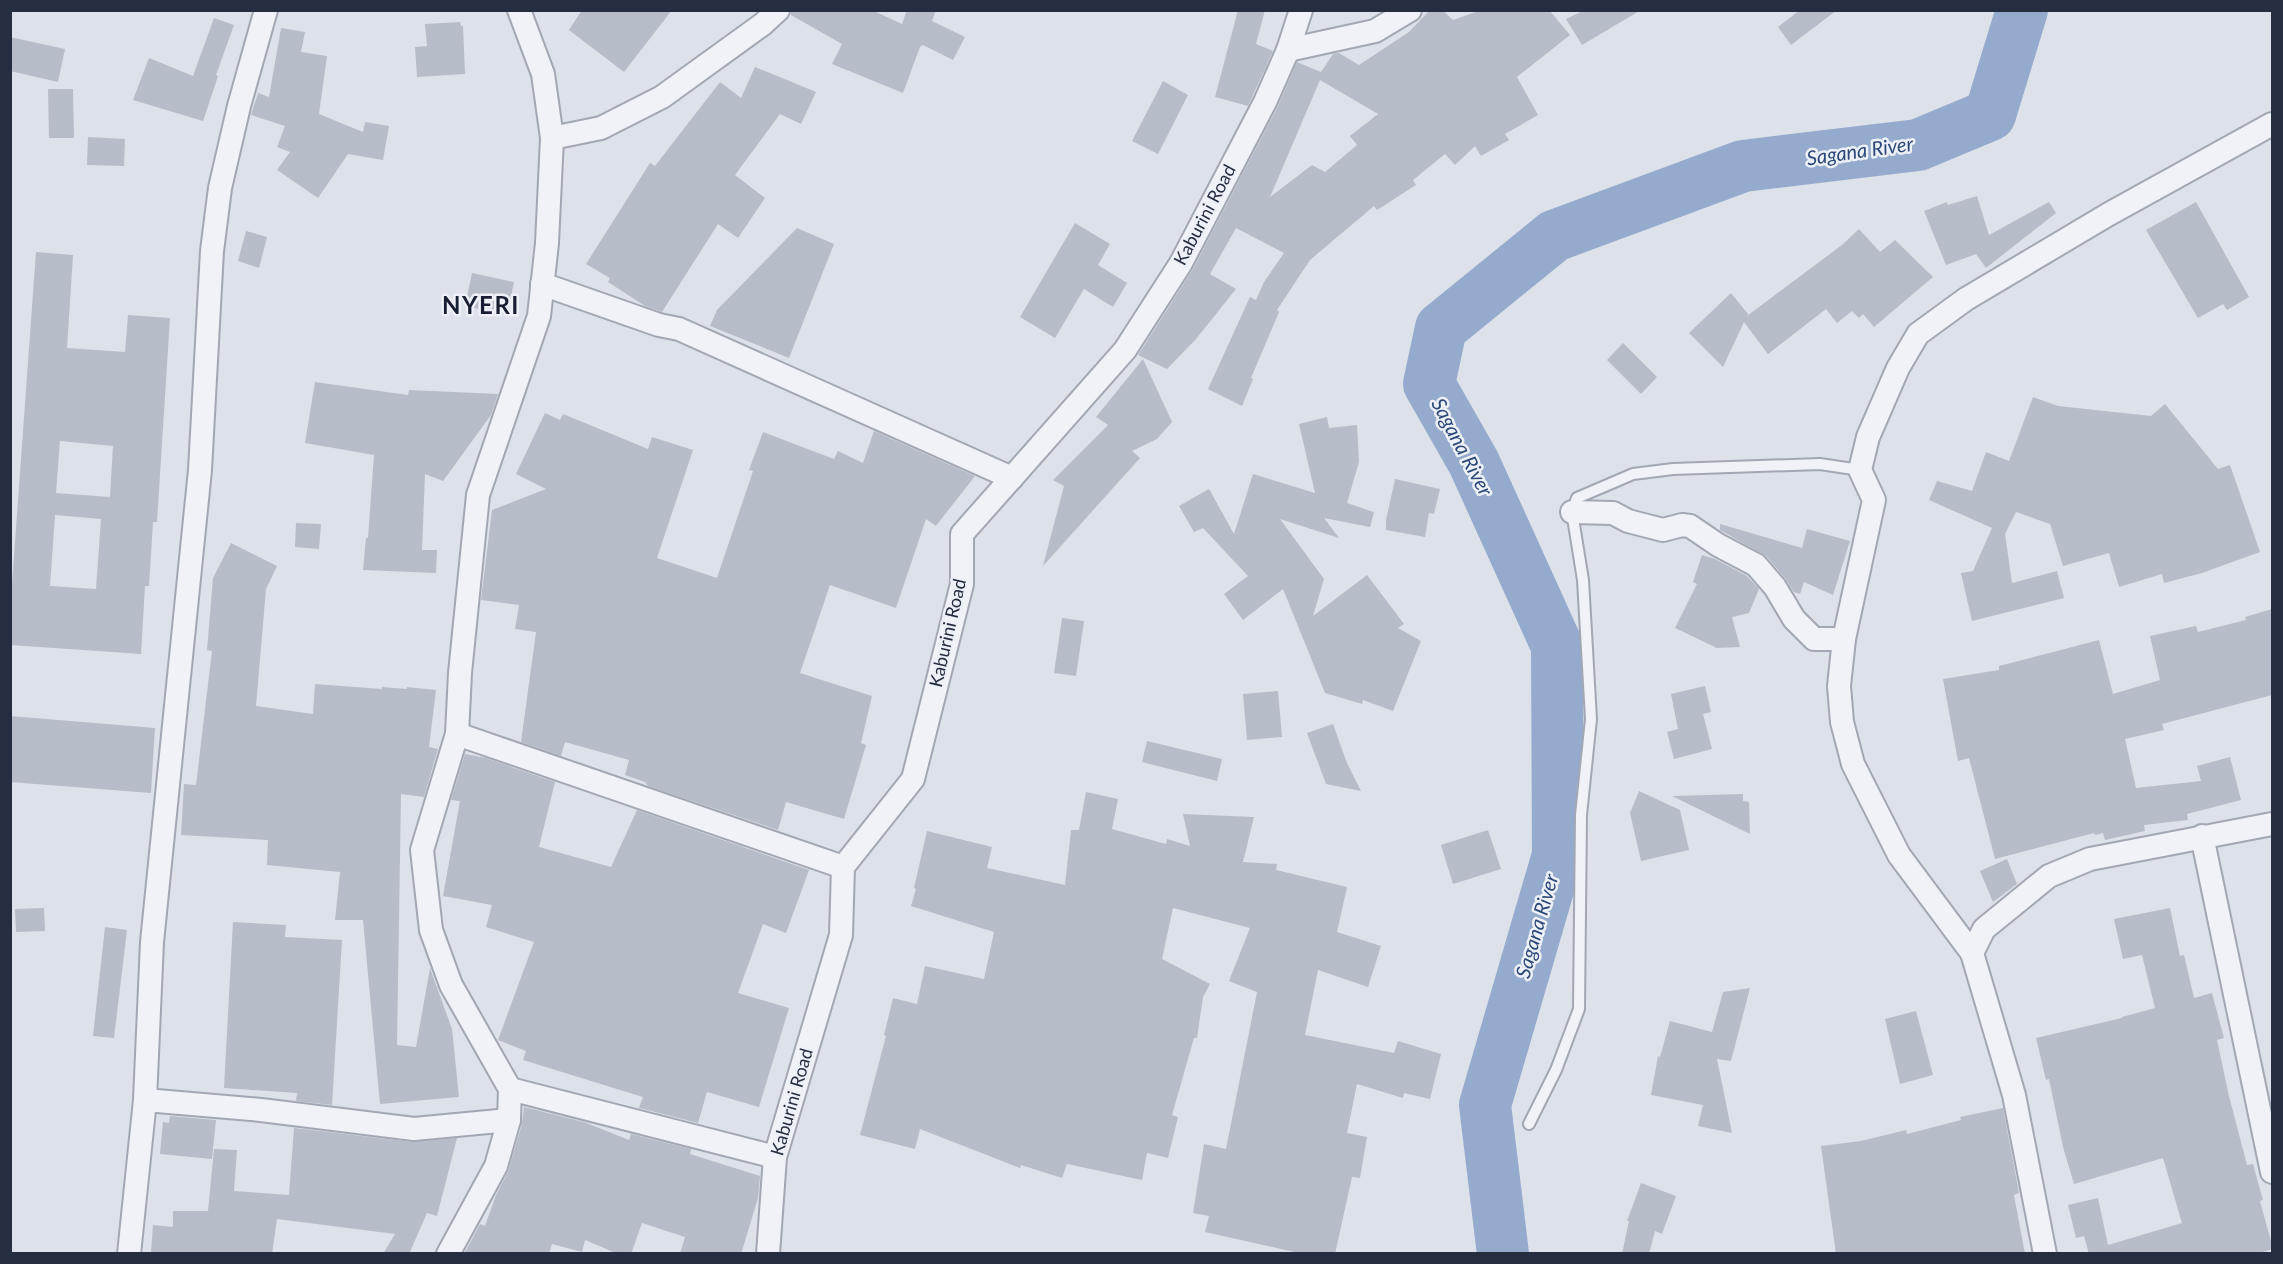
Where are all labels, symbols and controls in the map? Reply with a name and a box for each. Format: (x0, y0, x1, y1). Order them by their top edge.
water label: Sagana River (1805, 130, 1916, 169)
street label: Kaburini Road (1168, 160, 1240, 269)
district label: NYERI (442, 290, 520, 319)
water label: Sagana River (1427, 394, 1499, 501)
street label: Kaburini Road (924, 576, 970, 689)
water label: Sagana River (1510, 870, 1563, 981)
street label: Kaburini Road (765, 1045, 817, 1158)

